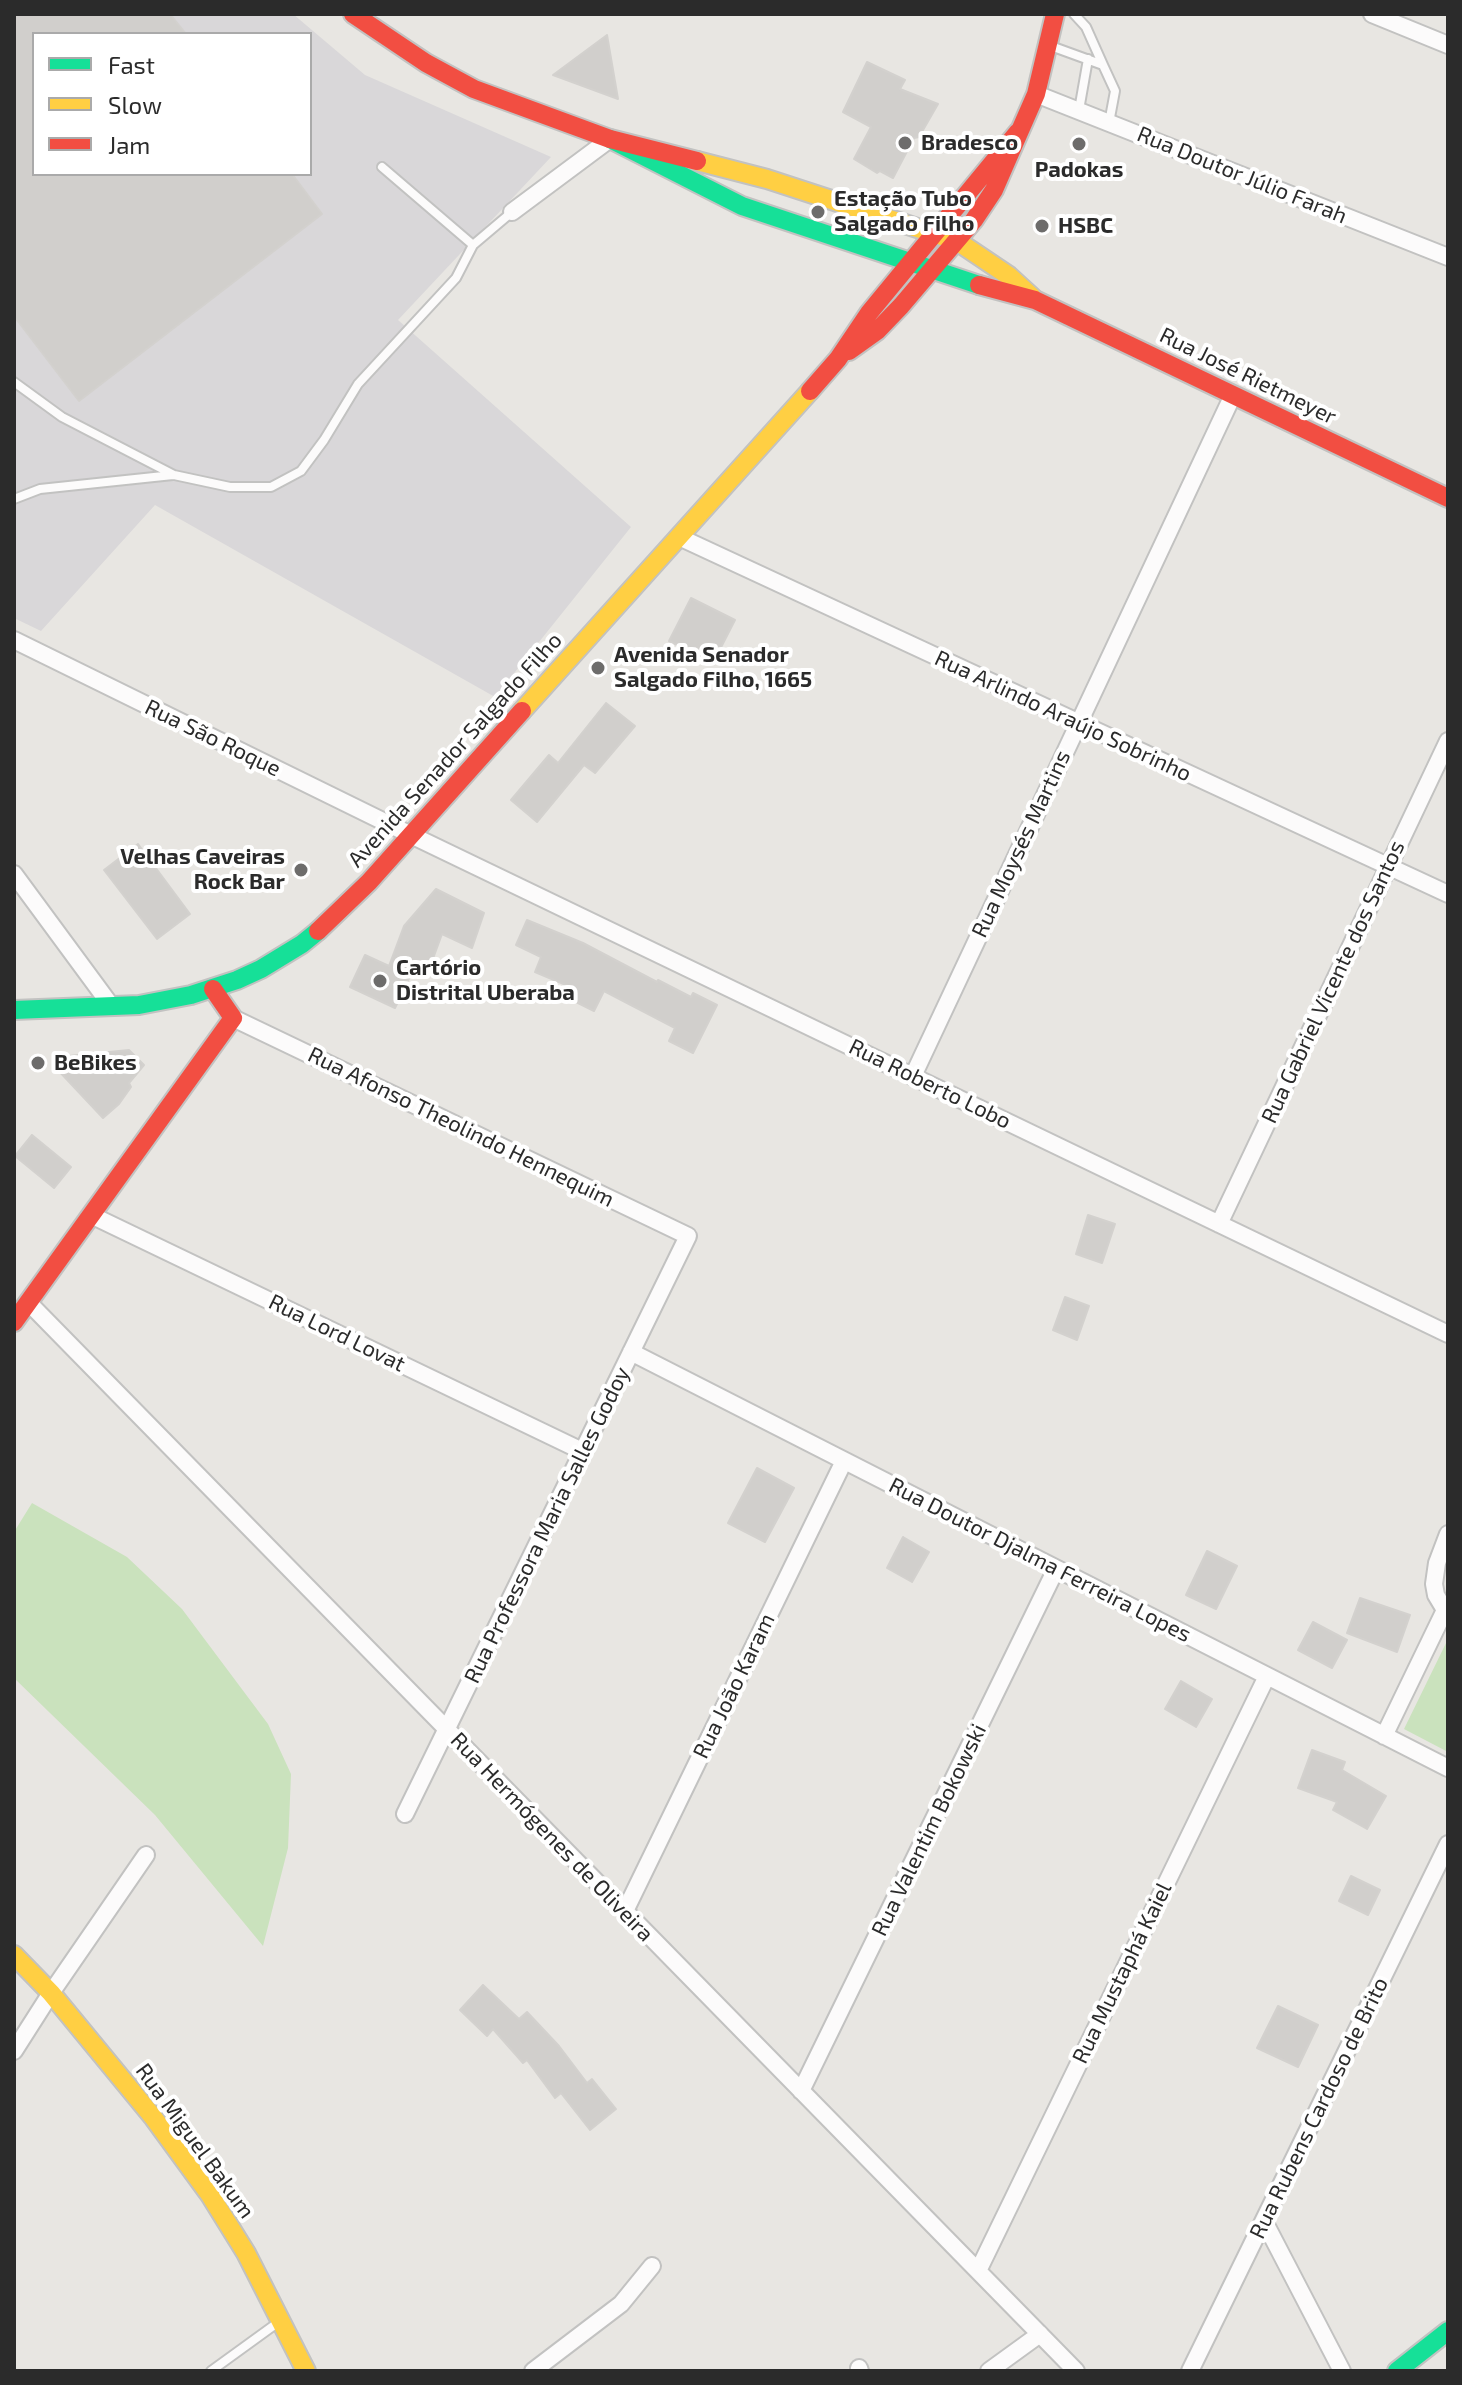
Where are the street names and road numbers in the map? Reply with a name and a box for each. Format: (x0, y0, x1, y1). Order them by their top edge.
street label: Rua Doutor Júlio Farah (1133, 121, 1351, 229)
street label: Rua José Rietmeyer (1155, 322, 1341, 430)
street label: Avenida Senador Salgado Filho (343, 627, 567, 873)
street label: Rua Arlindo Araújo Sobrinho (930, 645, 1196, 787)
street label: Rua São Roque (141, 694, 285, 782)
street label: Rua Moysés Martins (966, 746, 1076, 942)
street label: Rua Gabriel Vicente dos Santos (1256, 837, 1410, 1127)
street label: Rua Roberto Lobo (845, 1033, 1015, 1135)
street label: Rua Afonso Theolindo Hennequim (304, 1041, 618, 1213)
street label: Rua Lord Lovat (264, 1289, 410, 1377)
street label: Rua Professora Maria Salles Godoy (459, 1363, 635, 1687)
street label: Rua Doutor Djalma Ferreira Lopes (884, 1472, 1196, 1648)
street label: Rua João Karam (688, 1609, 780, 1763)
street label: Rua Valentim Bokowski (866, 1720, 992, 1940)
street label: Rua Hermógenes de Oliveira (445, 1727, 659, 1947)
street label: Rua Mustaphá Kaiel (1067, 1878, 1177, 2068)
street label: Rua Rubens Cardoso de Brito (1244, 1973, 1394, 2243)
street label: Rua Miguel Bakum (130, 2059, 260, 2223)

